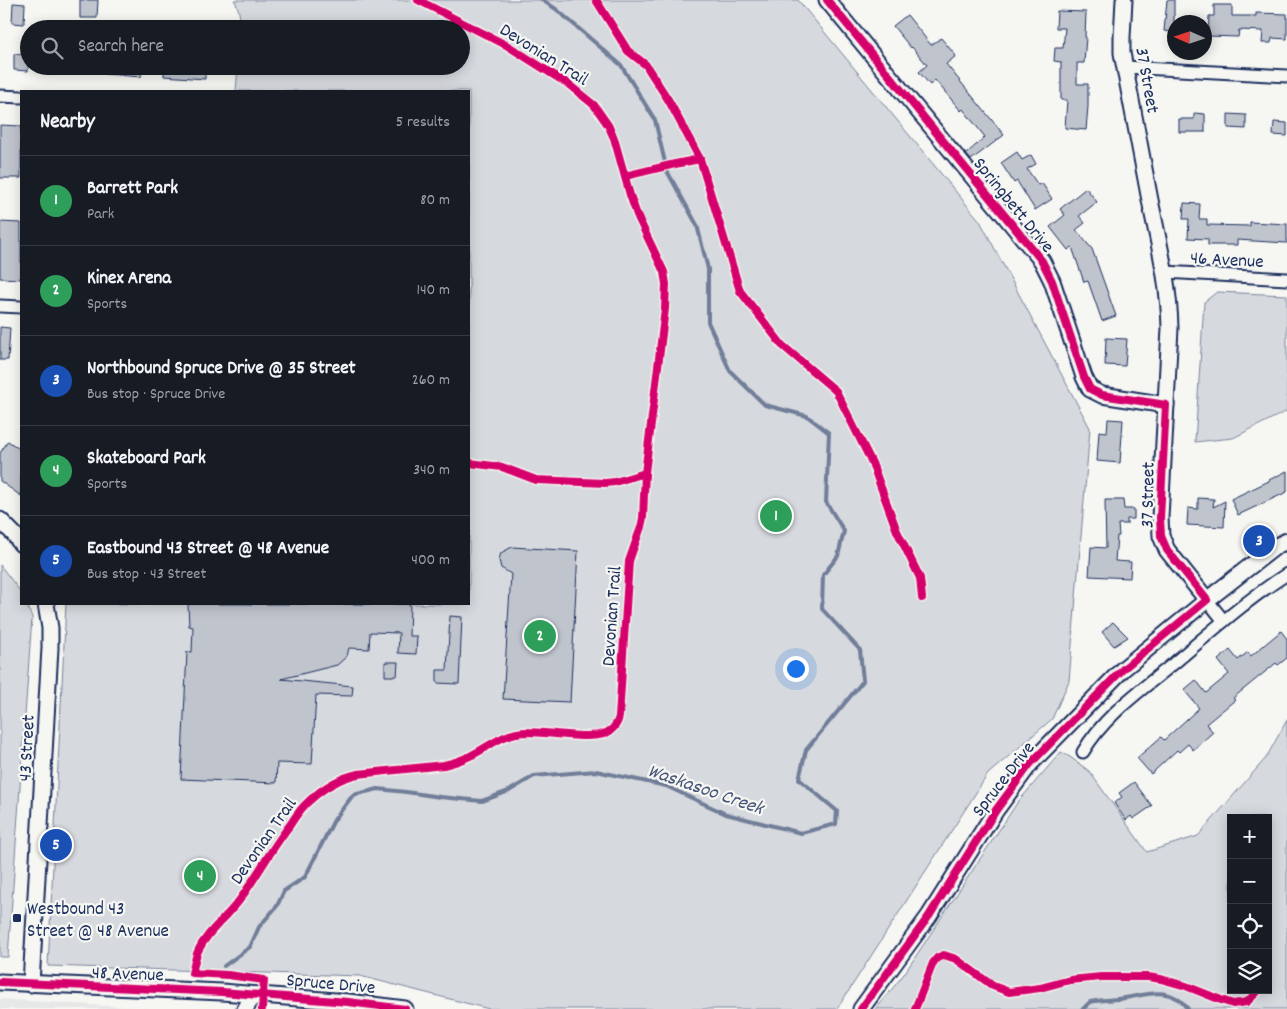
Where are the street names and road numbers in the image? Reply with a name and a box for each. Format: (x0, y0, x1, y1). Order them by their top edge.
street label: Devonian Trail (493, 18, 593, 94)
street label: 37 Street (1127, 46, 1165, 116)
street label: Springbett Drive (965, 152, 1059, 260)
street label: 46 Avenue (1189, 246, 1264, 277)
street label: 37 Street (1135, 462, 1164, 528)
street label: Devonian Trail (597, 565, 630, 667)
street label: 43 Street (13, 714, 44, 782)
street label: Spruce Drive (967, 737, 1043, 824)
street label: Devonian Trail (225, 793, 305, 891)
street label: 48 Avenue (92, 961, 164, 990)
street label: Spruce Drive (285, 968, 376, 1003)

